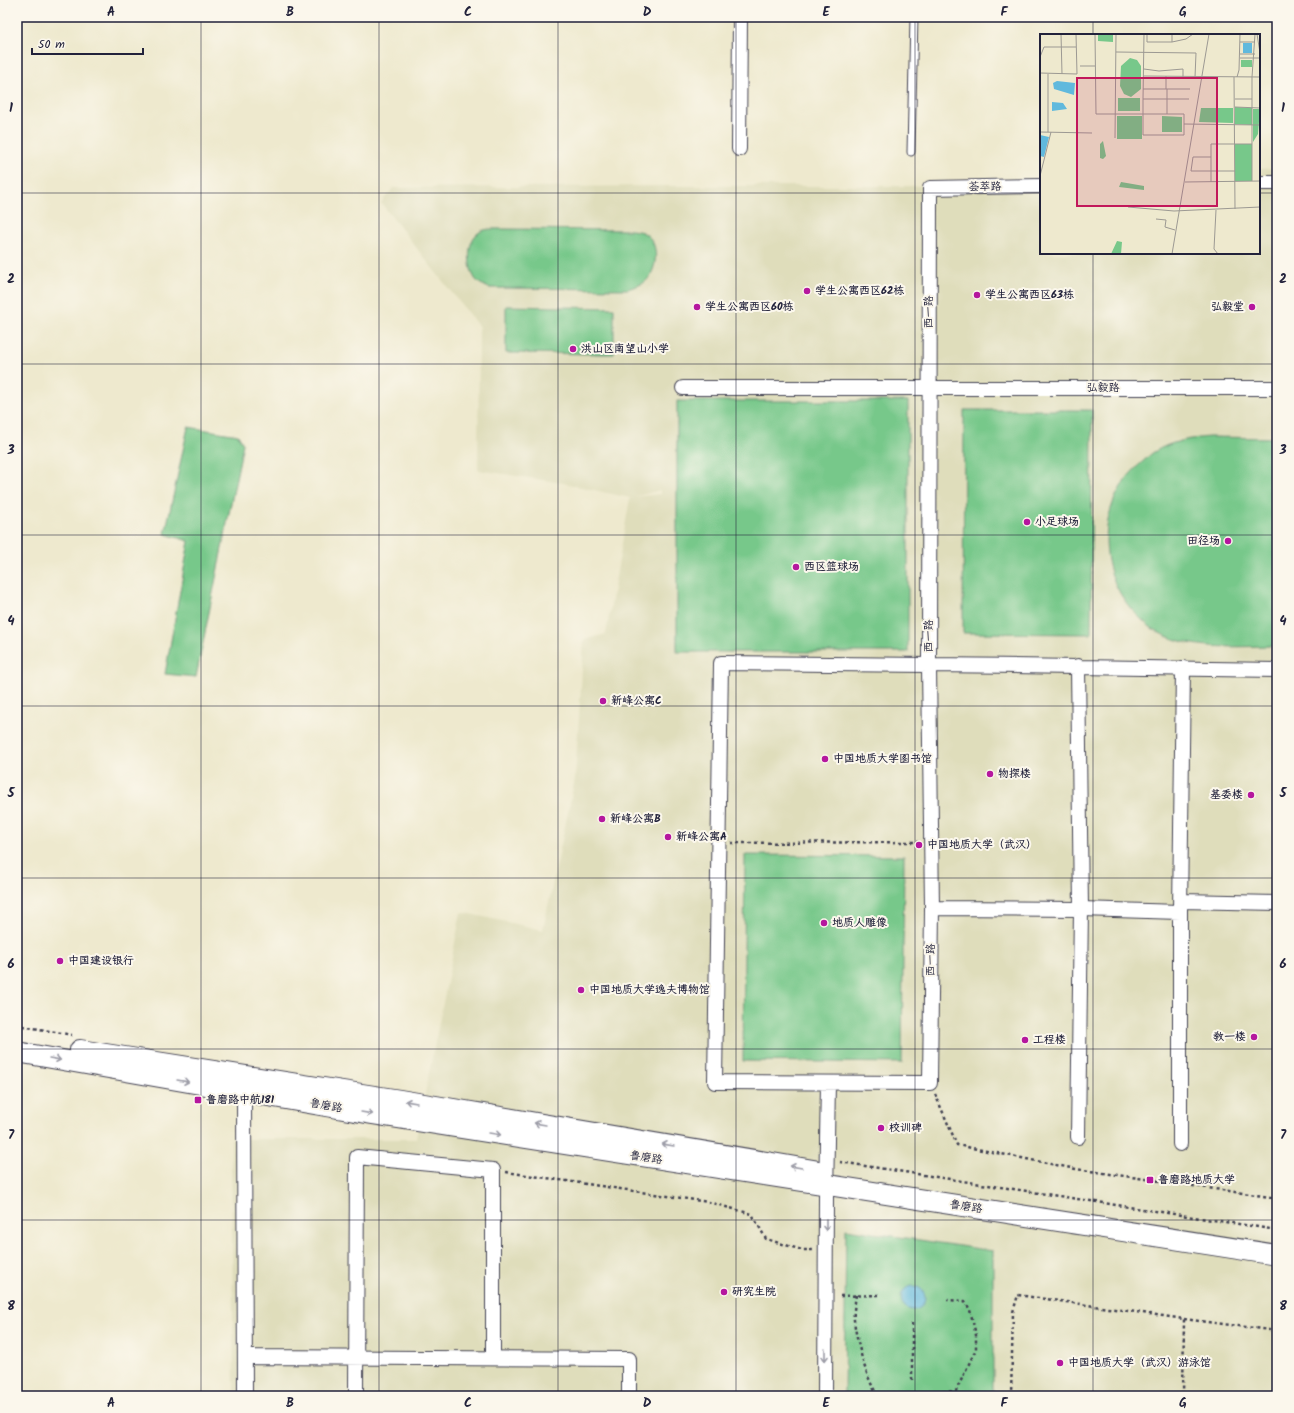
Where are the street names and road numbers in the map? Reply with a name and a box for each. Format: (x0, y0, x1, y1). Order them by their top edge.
street label: 荟萃路 (968, 178, 1002, 196)
street label: 西一路 (920, 296, 938, 329)
street label: 弘毅路 (1087, 379, 1120, 397)
street label: 西一路 (920, 620, 938, 653)
street label: 西一路 (922, 943, 940, 977)
street label: 鲁磨路 (308, 1094, 344, 1118)
street label: 鲁磨路 (628, 1147, 664, 1169)
street label: 鲁磨路 (948, 1196, 984, 1218)

